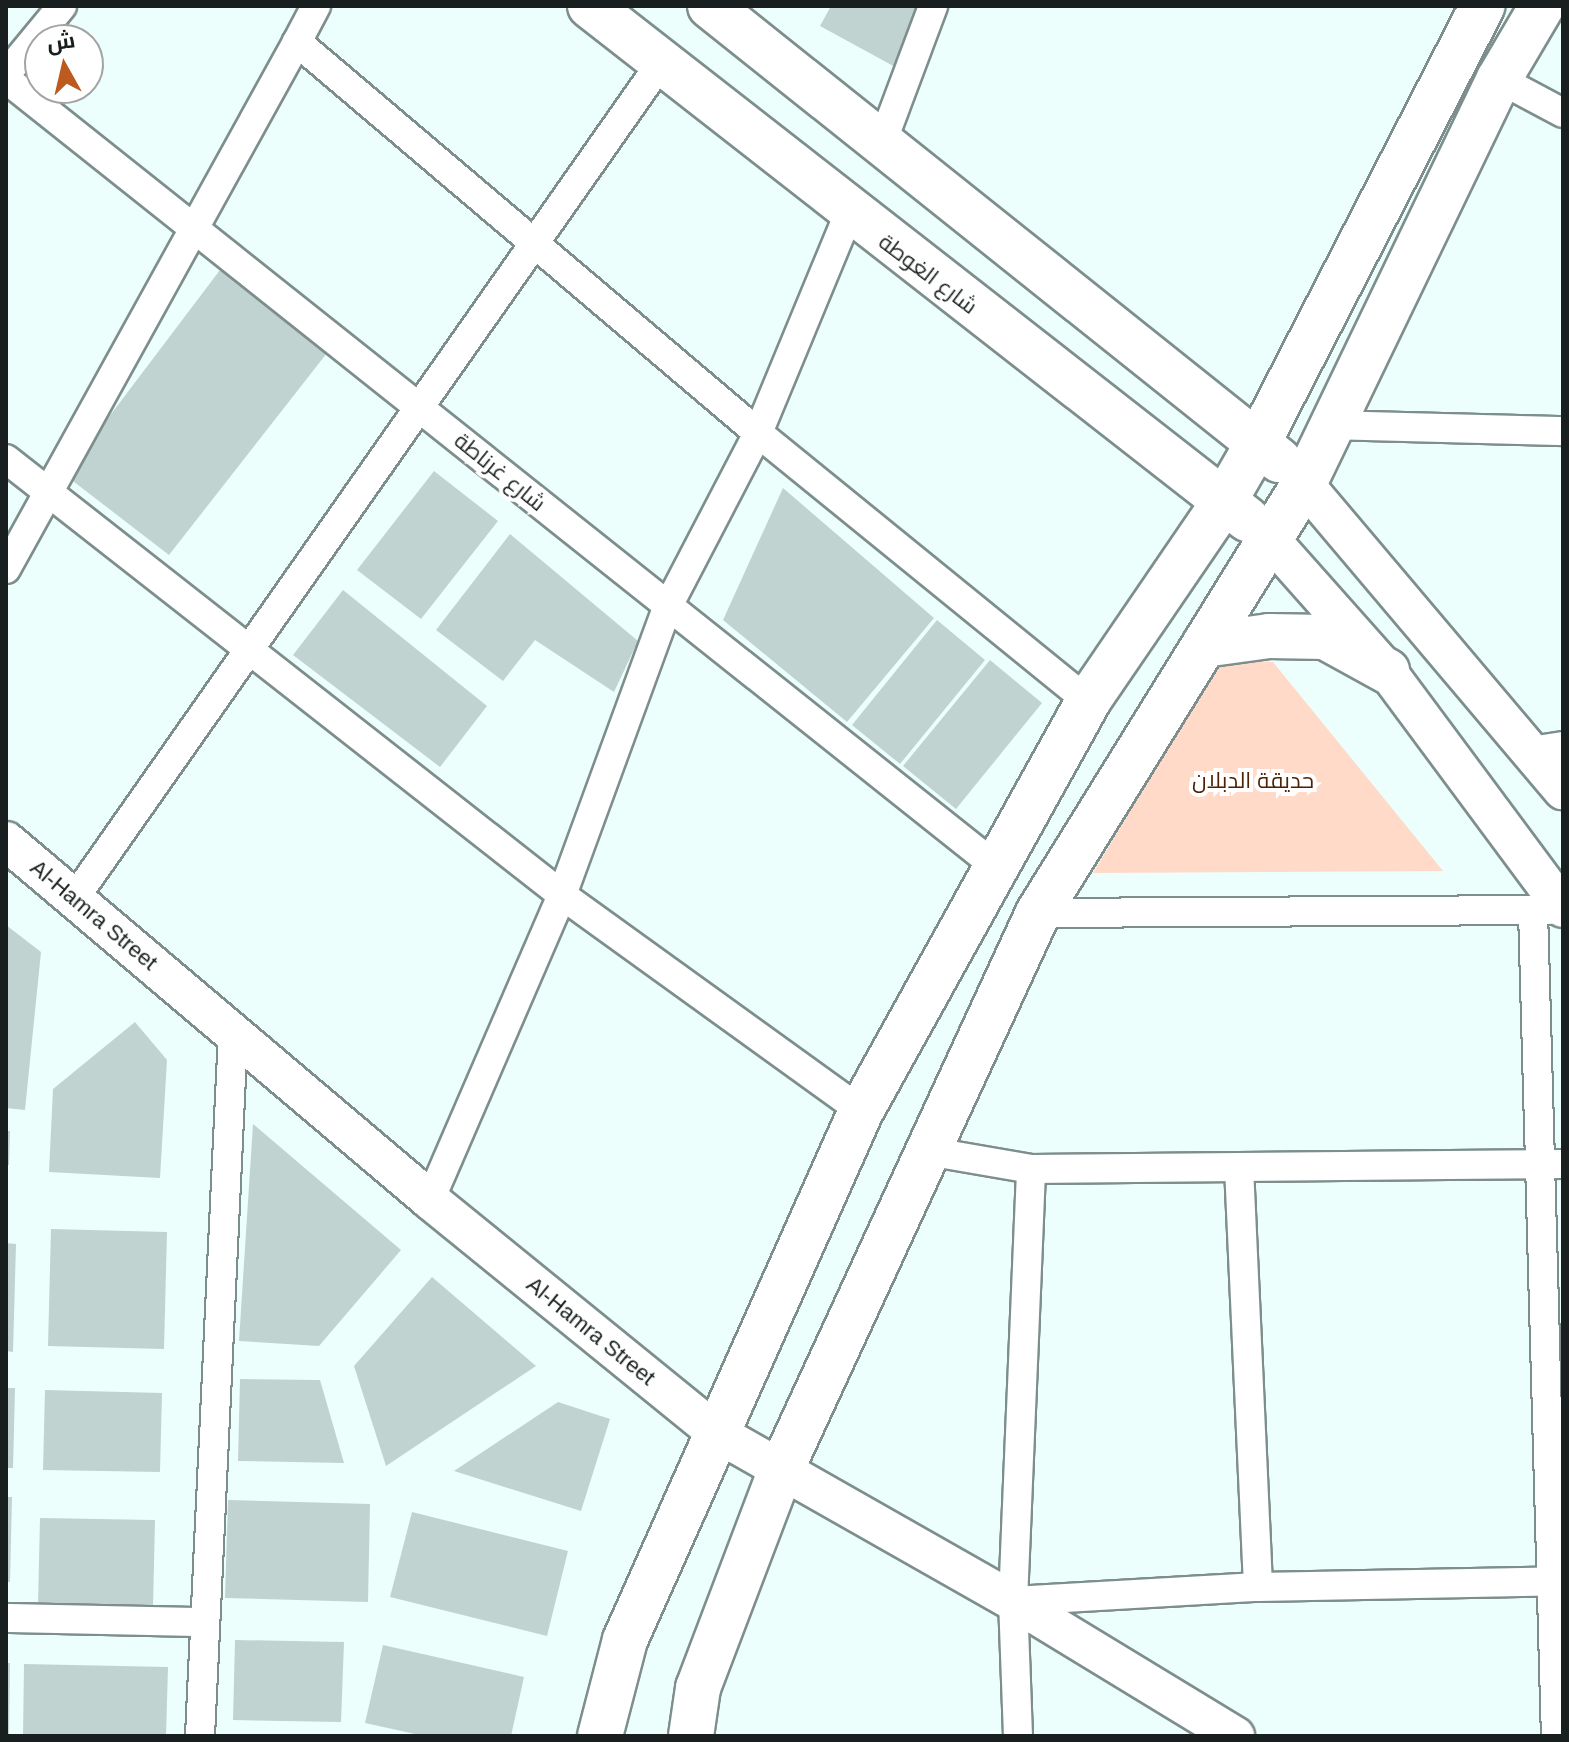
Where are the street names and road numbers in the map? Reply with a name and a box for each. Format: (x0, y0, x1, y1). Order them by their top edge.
street label: شارع الغوطة (874, 228, 982, 320)
street label: شارع غرناطة (449, 427, 551, 517)
street label: Al-Hamra Street (25, 854, 163, 976)
street label: Al-Hamra Street (521, 1271, 661, 1391)

